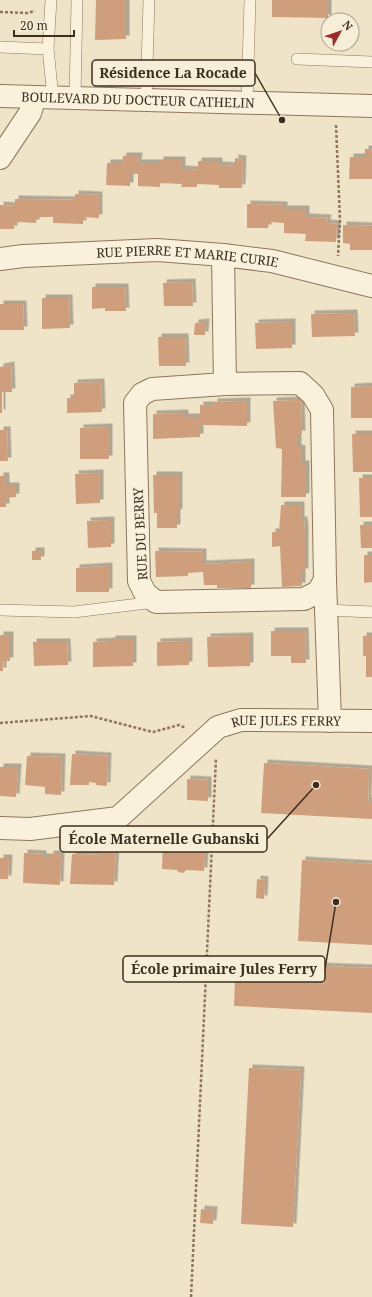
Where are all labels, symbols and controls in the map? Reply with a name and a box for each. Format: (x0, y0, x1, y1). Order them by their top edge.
scale bar (14, 12, 74, 38)
north arrow (320, 12, 360, 52)
text: 20 m (20, 17, 48, 34)
text: N (340, 17, 357, 34)
callout: Résidence La Rocade (92, 60, 255, 86)
text: Résidence La Rocade (99, 63, 247, 82)
street label: BOULEVARD DU DOCTEUR CATHELIN (21, 88, 255, 112)
street label: RUE PIERRE ET MARIE CURIE (96, 241, 281, 271)
street label: RUE DU BERRY (129, 486, 151, 581)
street label: RUE JULES FERRY (229, 711, 342, 732)
callout: École Maternelle Gubanski (60, 826, 267, 852)
text: École Maternelle Gubanski (69, 829, 259, 848)
callout: École primaire Jules Ferry (123, 956, 325, 982)
text: École primaire Jules Ferry (131, 959, 318, 978)

